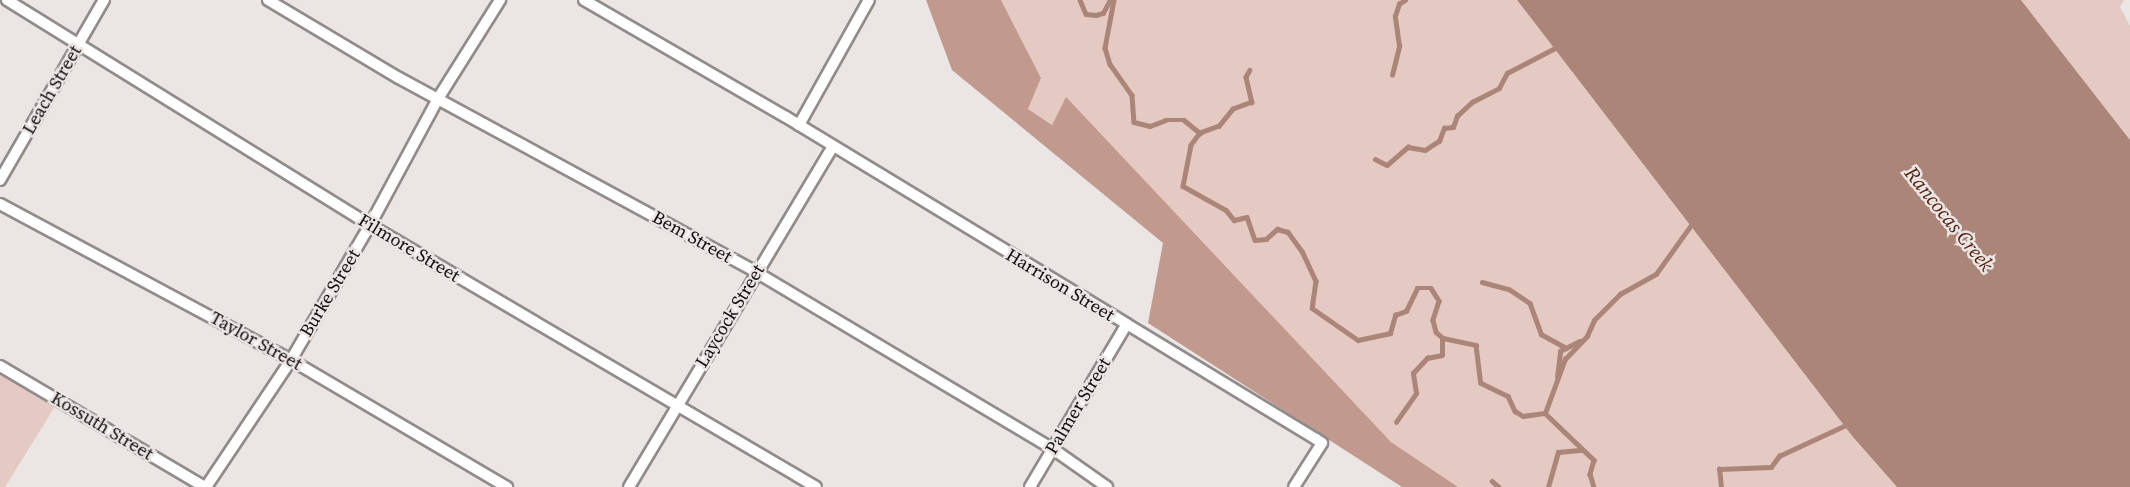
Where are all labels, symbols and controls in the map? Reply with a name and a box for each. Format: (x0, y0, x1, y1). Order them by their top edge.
street label: Leach Street (18, 42, 86, 138)
water label: Rancocas Creek (1900, 162, 1998, 276)
street label: Bem Street (649, 206, 735, 268)
street label: Filmore Street (354, 209, 464, 287)
street label: Harrison Street (1002, 244, 1118, 326)
street label: Burke Street (295, 245, 365, 341)
street label: Laycock Street (691, 261, 769, 371)
street label: Taylor Street (206, 307, 306, 375)
street label: Palmer Street (1041, 354, 1115, 458)
street label: Kossuth Street (47, 387, 157, 465)

